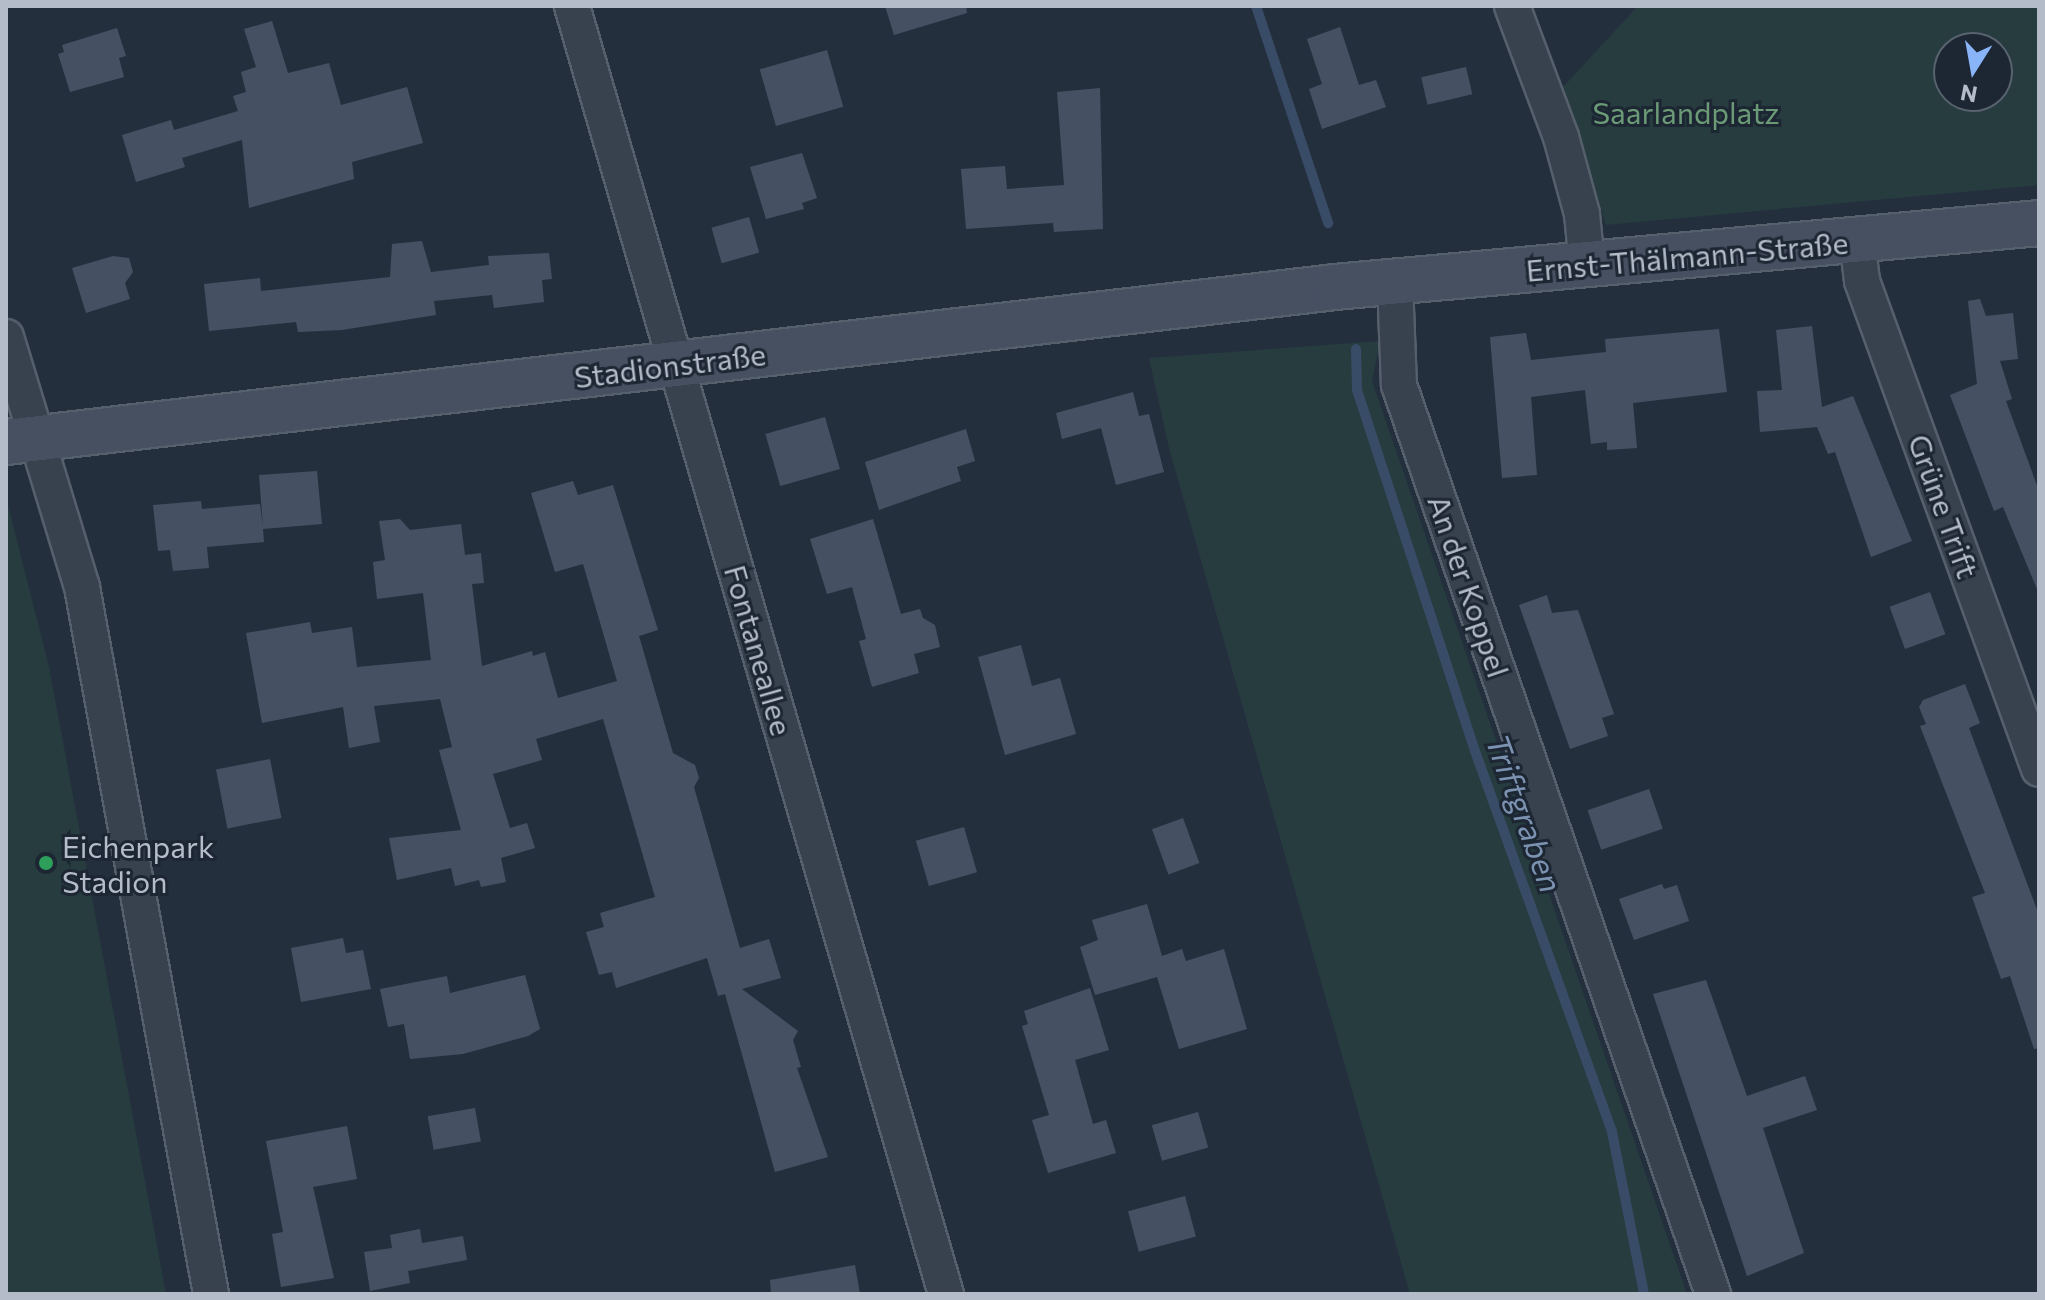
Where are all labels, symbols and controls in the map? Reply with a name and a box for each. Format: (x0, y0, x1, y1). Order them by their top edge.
north arrow (1933, 32, 2013, 112)
text: N (1958, 79, 1979, 109)
park label: Saarlandplatz (1592, 94, 1780, 130)
street label: Ernst-Thälmann-Straße (1524, 224, 1850, 288)
street label: Stadionstraße (572, 335, 768, 395)
street label: Grüne Trift (1901, 429, 1987, 583)
street label: An der Koppel (1421, 490, 1517, 682)
street label: Fontaneallee (718, 561, 800, 739)
water label: Triftgraben (1479, 729, 1571, 897)
place label: Eichenpark Stadion (62, 828, 214, 898)
marker: Eichenpark Stadion (37, 854, 55, 872)

